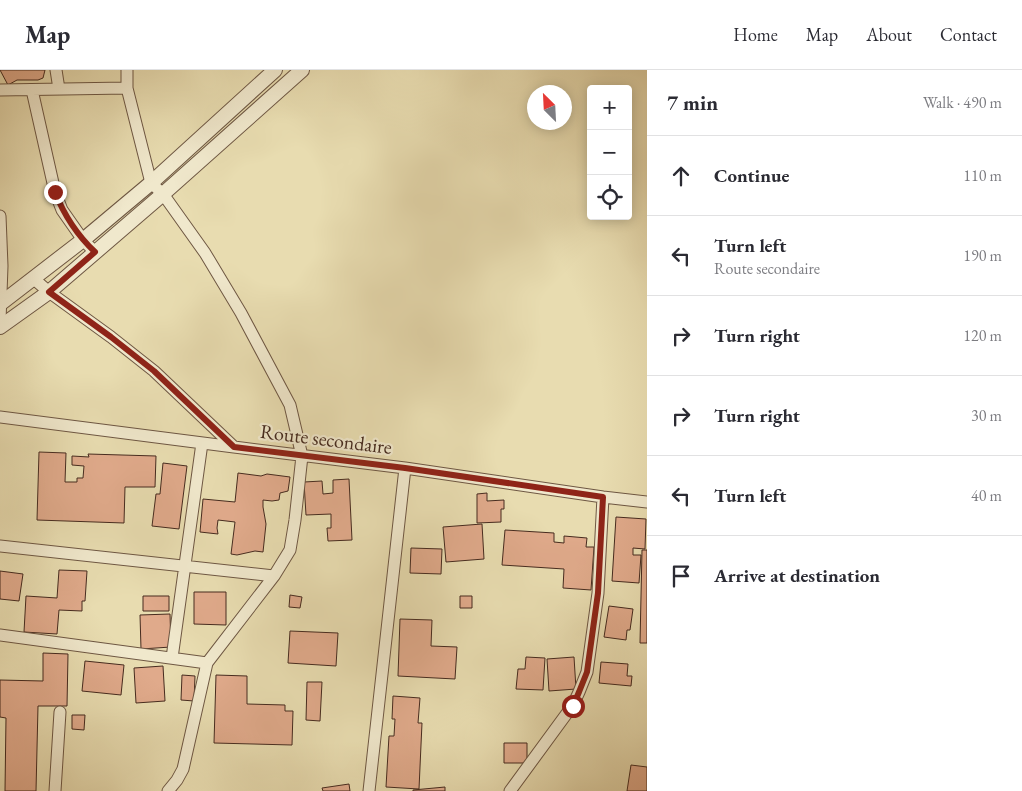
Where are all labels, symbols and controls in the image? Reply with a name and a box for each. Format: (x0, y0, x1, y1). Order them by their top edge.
text: Map (25, 19, 70, 50)
text: Home (733, 23, 778, 46)
text: Map (806, 23, 838, 46)
text: About (866, 23, 912, 46)
text: Contact (940, 23, 997, 46)
north arrow (527, 85, 572, 130)
map controls (587, 85, 632, 220)
button: + (587, 85, 632, 130)
text: 7 min (667, 89, 718, 116)
text: Walk · 490 m (923, 92, 1002, 113)
button: − (587, 130, 632, 175)
icon: ahead (667, 162, 695, 190)
text: Continue (714, 163, 789, 188)
text: 110 m (963, 165, 1002, 186)
button: locate (587, 175, 632, 220)
route end (44, 181, 67, 204)
text: Turn left (714, 233, 786, 258)
icon: left (667, 242, 695, 270)
text: 190 m (963, 245, 1002, 266)
text: Route secondaire (714, 258, 820, 279)
icon: right (667, 322, 695, 350)
text: Turn right (714, 323, 800, 348)
text: 120 m (963, 325, 1002, 346)
icon: right (667, 402, 695, 430)
text: Turn right (714, 403, 800, 428)
text: 30 m (971, 405, 1002, 426)
street label: Route secondaire (259, 418, 394, 460)
icon: left (667, 482, 695, 510)
text: Turn left (714, 483, 786, 508)
text: 40 m (971, 485, 1002, 506)
icon: arrive (667, 562, 695, 590)
text: Arrive at destination (714, 563, 880, 588)
route start (562, 695, 585, 718)

